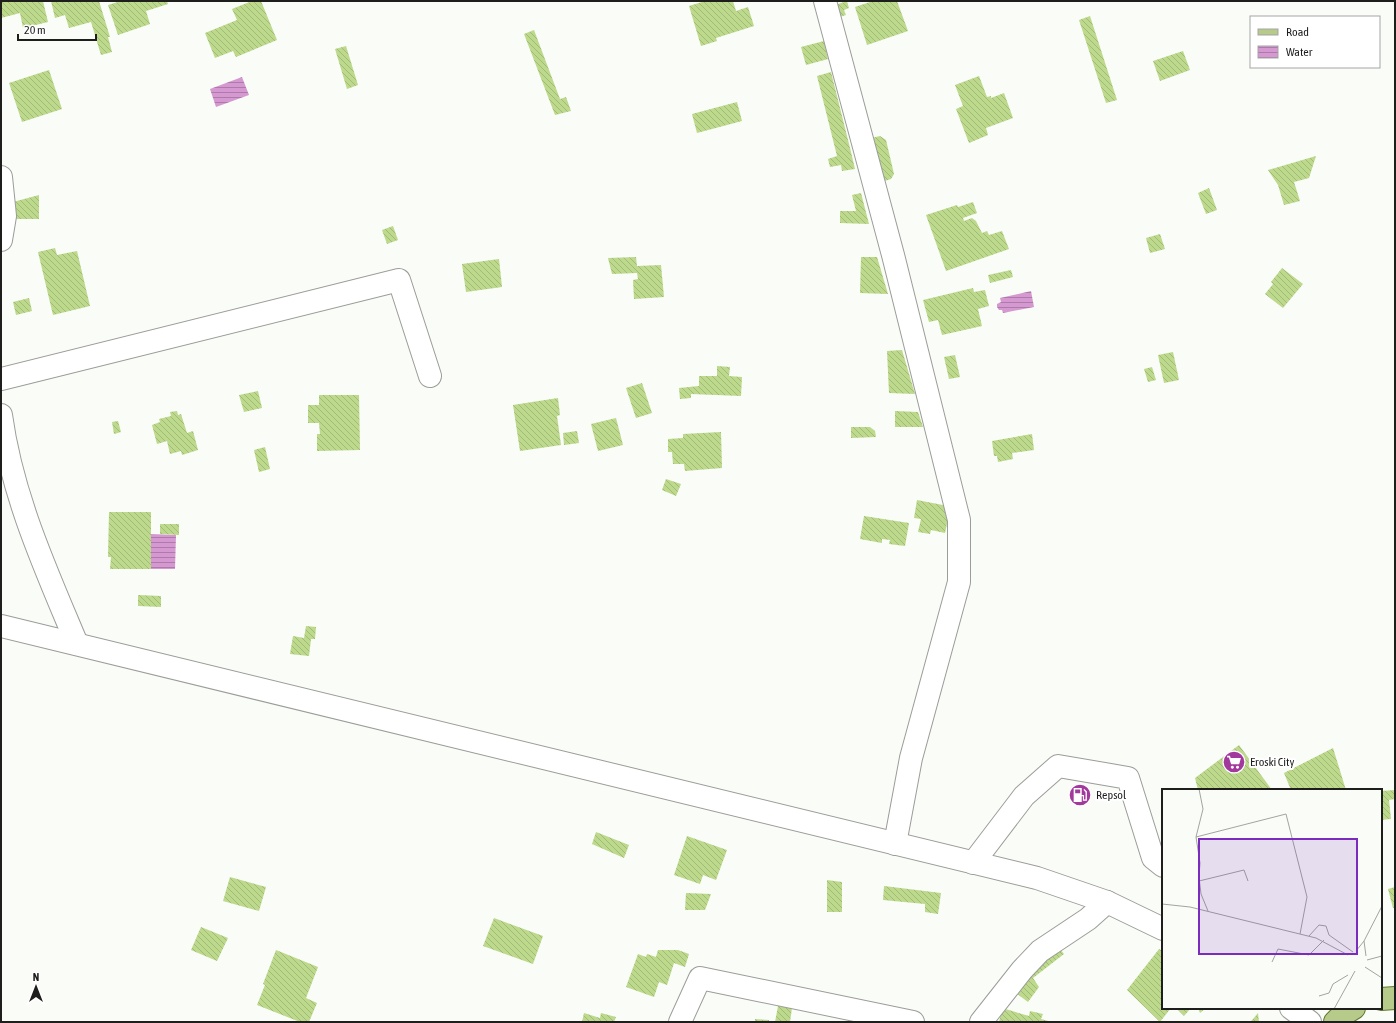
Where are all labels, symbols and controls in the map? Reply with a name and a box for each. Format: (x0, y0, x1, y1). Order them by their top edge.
scale bar (18, 16, 96, 42)
legend (1250, 16, 1380, 68)
text: 20 m (24, 23, 46, 37)
text: Road (1286, 25, 1309, 39)
text: Water (1286, 45, 1313, 59)
supermarket icon: Eroski City (1221, 749, 1247, 775)
place label: Eroski City (1250, 755, 1294, 769)
fuel station icon: Repsol (1067, 782, 1093, 808)
place label: Repsol (1096, 788, 1127, 802)
inset map (1162, 789, 1382, 1009)
north arrow (16, 967, 56, 1007)
text: N (33, 971, 39, 983)

